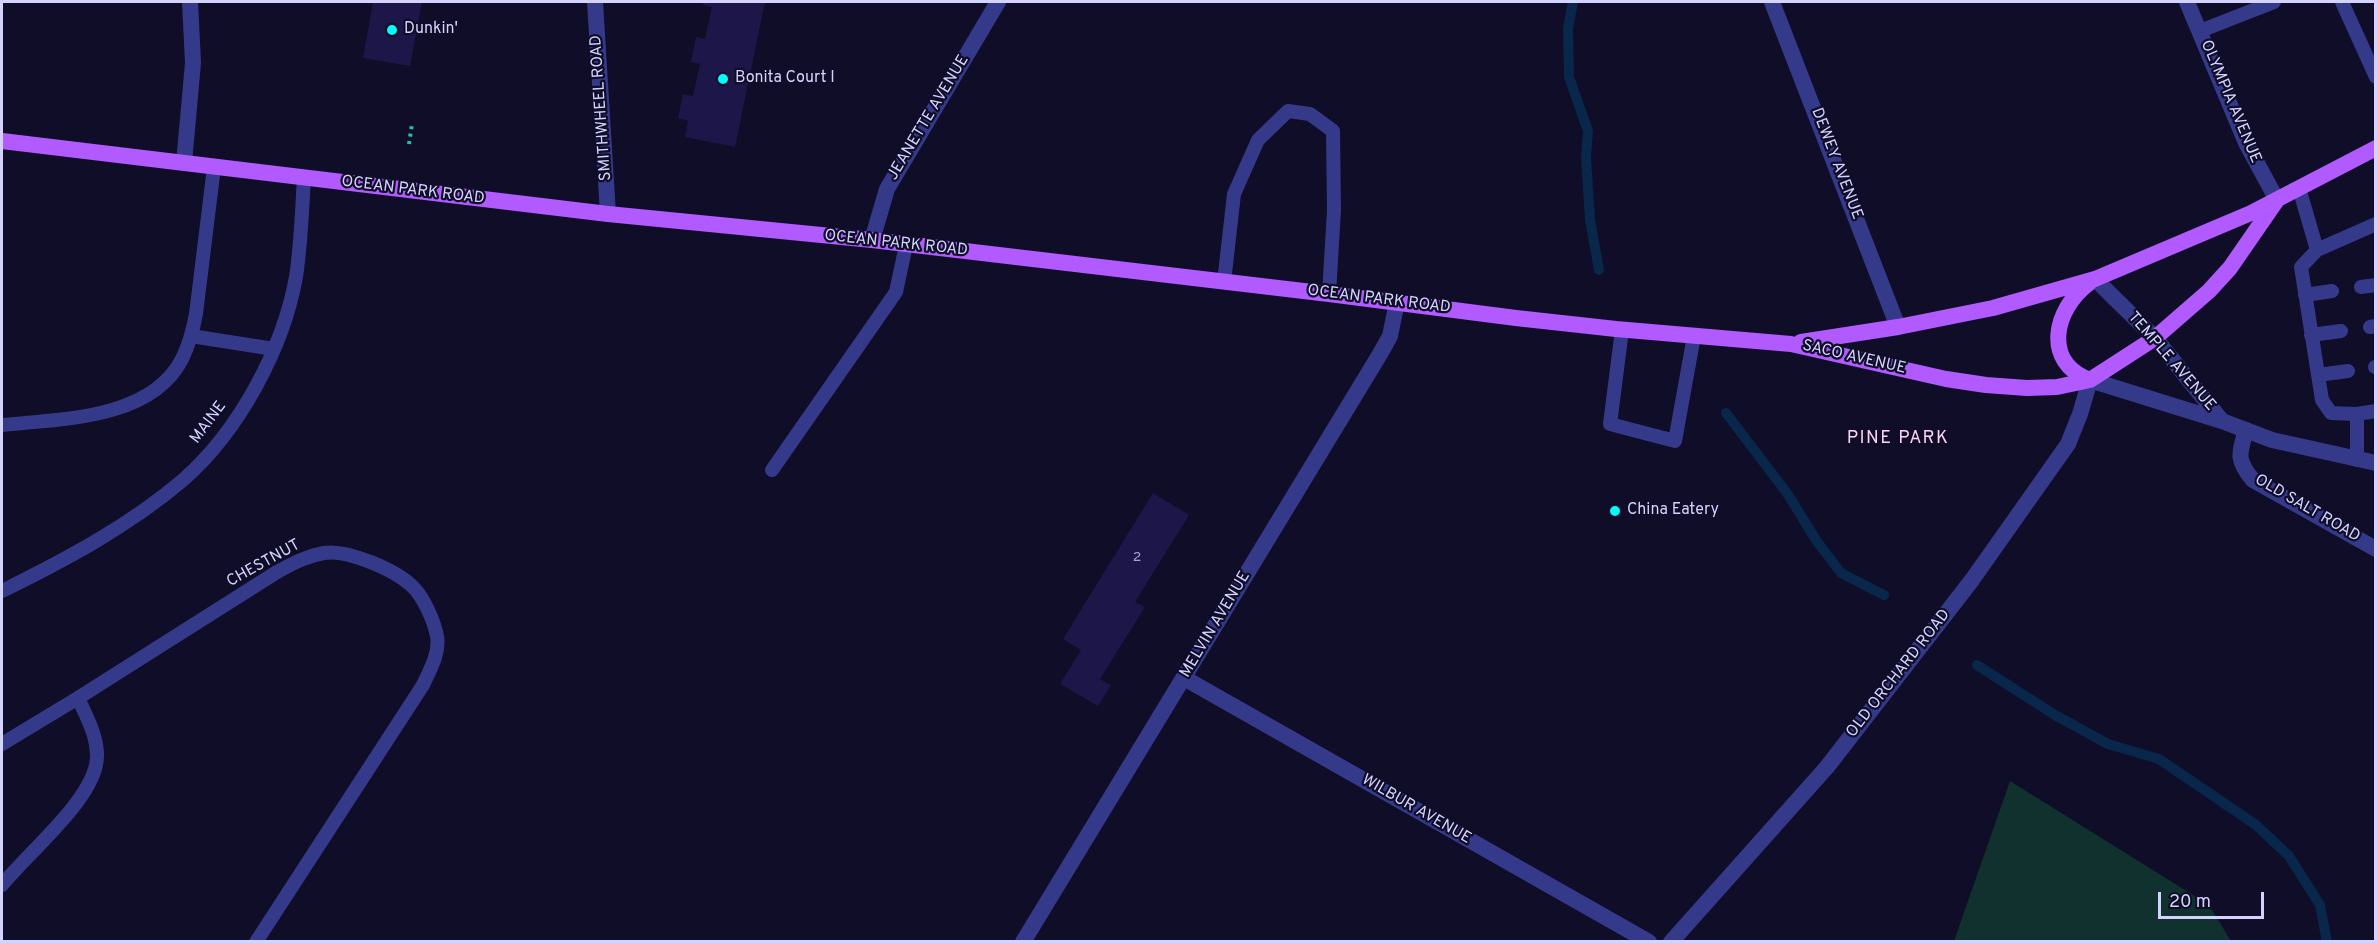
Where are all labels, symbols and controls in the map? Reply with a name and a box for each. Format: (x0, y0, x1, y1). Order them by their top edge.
place label: Dunkin' (404, 20, 458, 40)
marker: Dunkin' (385, 23, 399, 37)
street label: SMITHWHEEL ROAD (587, 34, 617, 182)
street label: OLYMPIA AVENUE (2195, 38, 2265, 166)
street label: JEANETTE AVENUE (884, 52, 974, 184)
place label: Bonita Court I (735, 69, 835, 89)
marker: Bonita Court I (716, 72, 730, 86)
street label: DEWEY AVENUE (1806, 106, 1866, 222)
street label: OCEAN PARK ROAD (340, 173, 486, 209)
street label: OCEAN PARK ROAD (823, 227, 969, 261)
street label: OCEAN PARK ROAD (1306, 282, 1452, 318)
street label: TEMPLE AVENUE (2123, 309, 2219, 415)
street label: SACO AVENUE (1800, 337, 1908, 379)
street label: MAINE (187, 398, 231, 448)
district label: PINE PARK (1847, 428, 1949, 450)
street label: OLD SALT ROAD (2251, 471, 2363, 547)
place label: China Eatery (1627, 501, 1719, 521)
marker: China Eatery (1608, 504, 1622, 518)
street label: CHESTNUT (224, 536, 304, 592)
house number: 2 (1133, 550, 1141, 566)
street label: MELVIN AVENUE (1177, 568, 1255, 682)
street label: OLD ORCHARD ROAD (1843, 606, 1955, 742)
street label: WILBUR AVENUE (1358, 771, 1474, 849)
scale bar (2161, 880, 2268, 918)
text: 20 m (2169, 891, 2211, 914)

